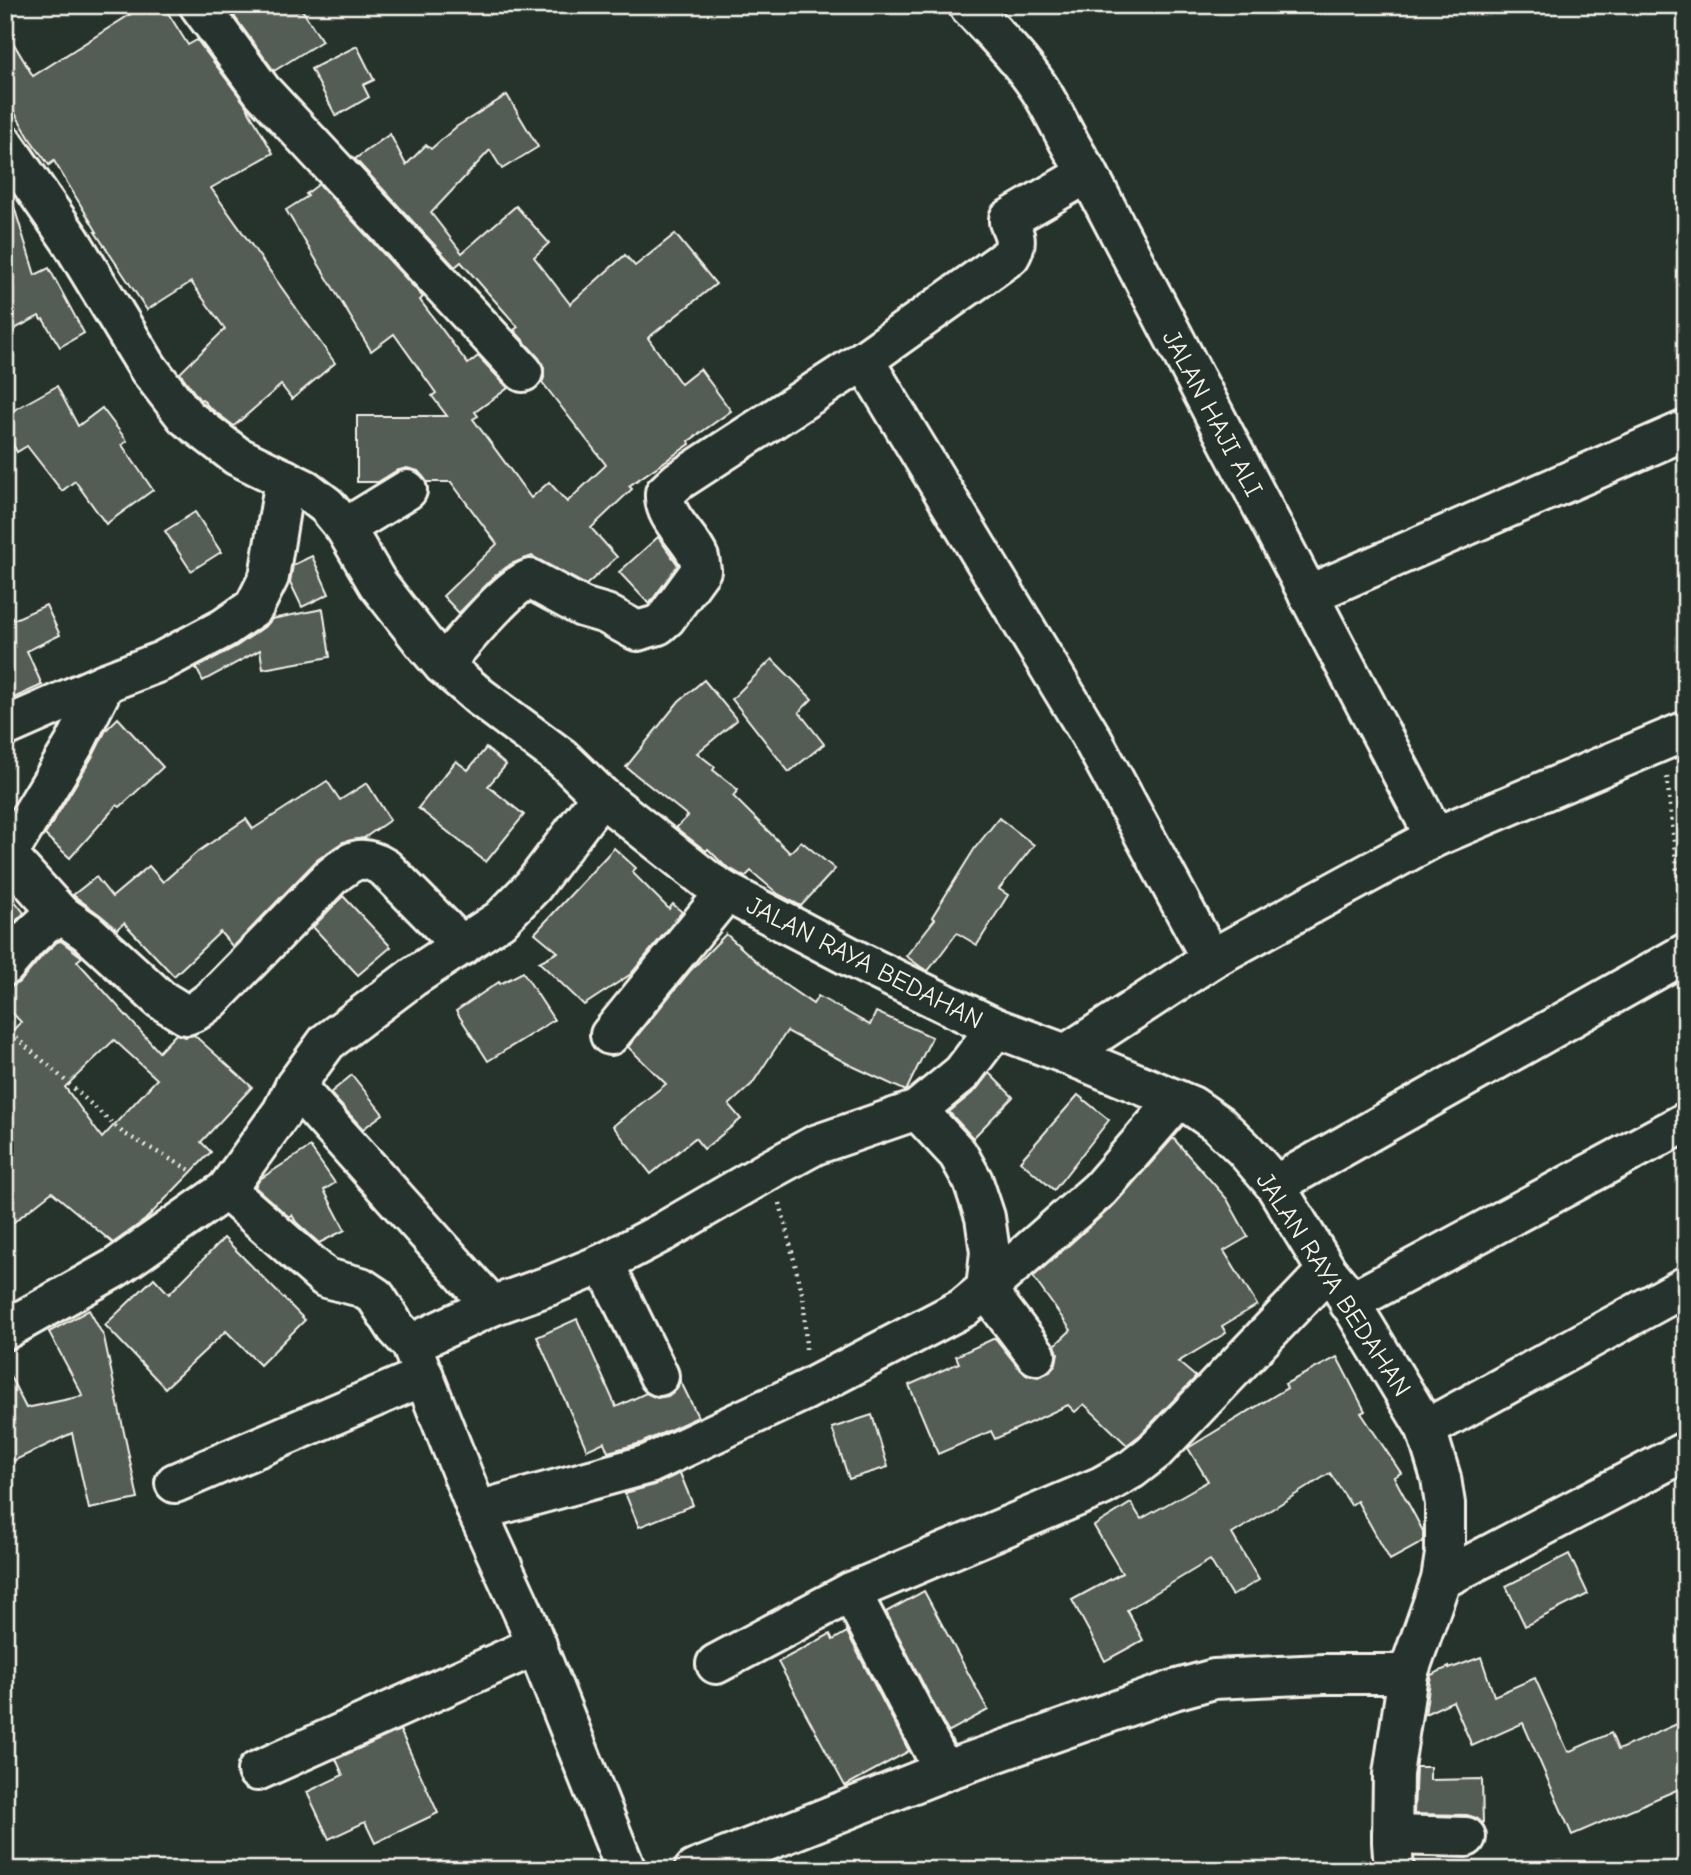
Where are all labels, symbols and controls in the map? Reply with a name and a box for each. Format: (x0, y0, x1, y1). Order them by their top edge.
street label: JALAN HAJI ALI (1156, 325, 1269, 502)
street label: JALAN RAYA BEDAHAN (741, 890, 988, 1036)
street label: JALAN RAYA BEDAHAN (1250, 1167, 1417, 1402)

